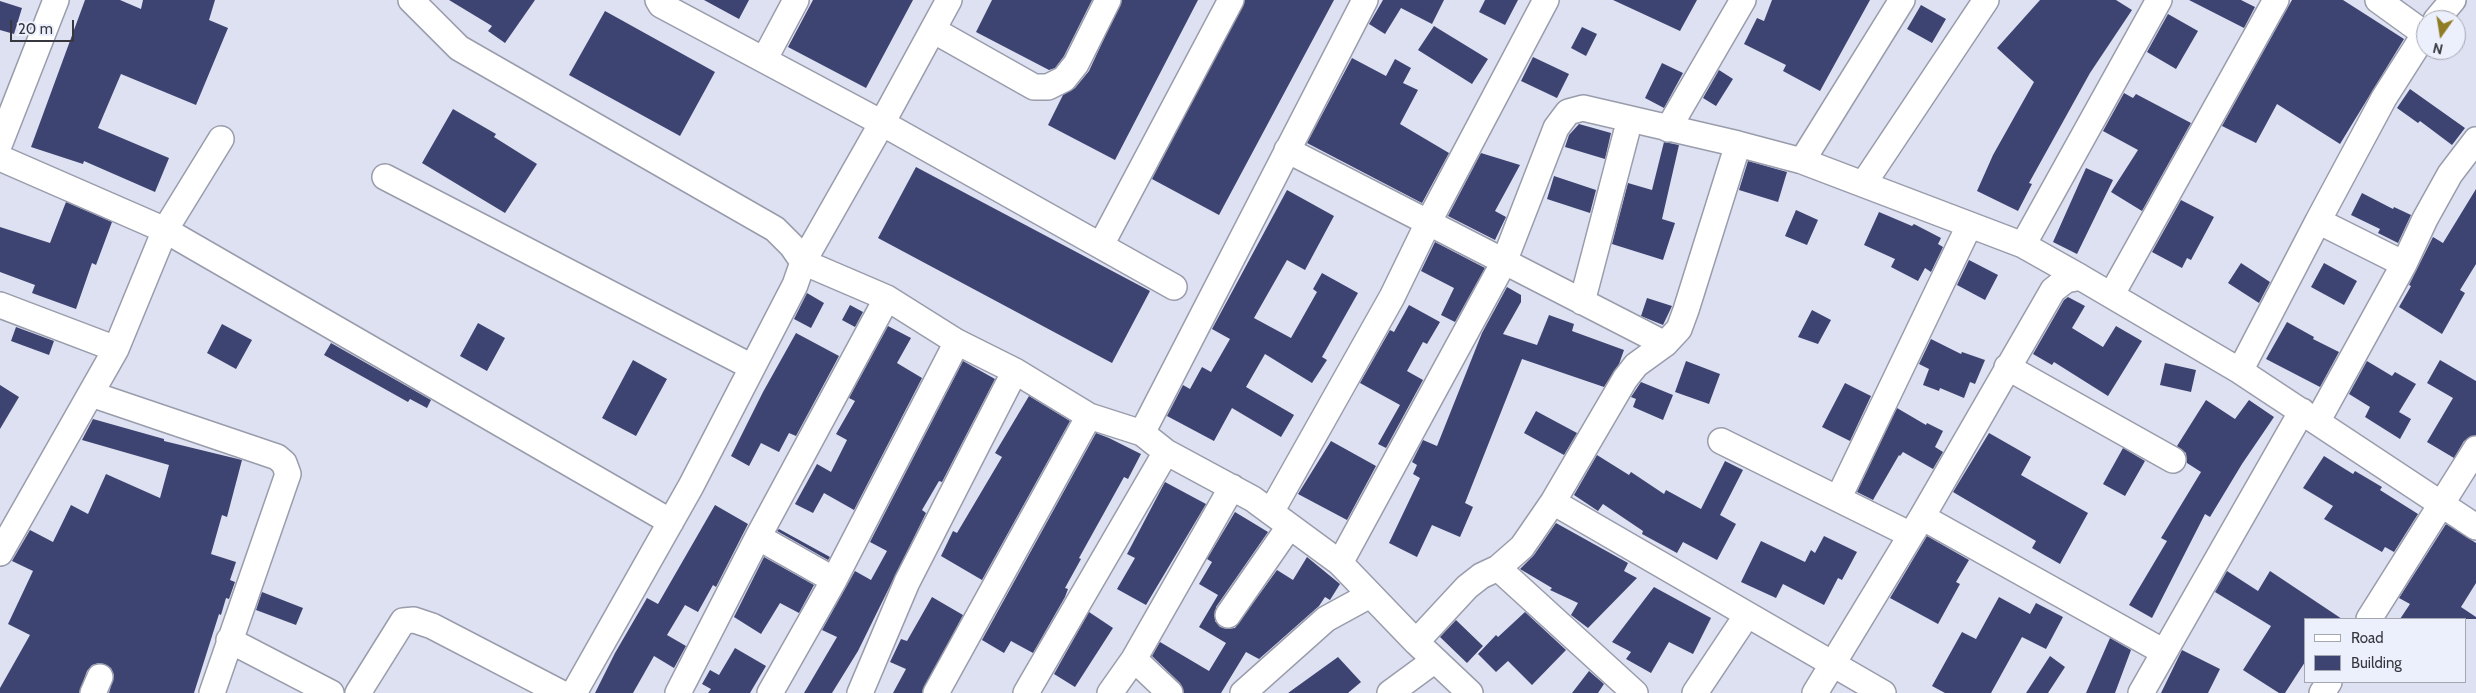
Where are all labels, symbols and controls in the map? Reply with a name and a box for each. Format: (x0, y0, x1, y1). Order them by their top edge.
scale bar (12, 10, 76, 42)
north arrow (2416, 10, 2466, 60)
text: 20 m (18, 20, 53, 38)
text: N (2431, 39, 2445, 59)
legend (2304, 618, 2466, 683)
text: Road (2351, 629, 2384, 647)
text: Building (2351, 654, 2402, 672)

